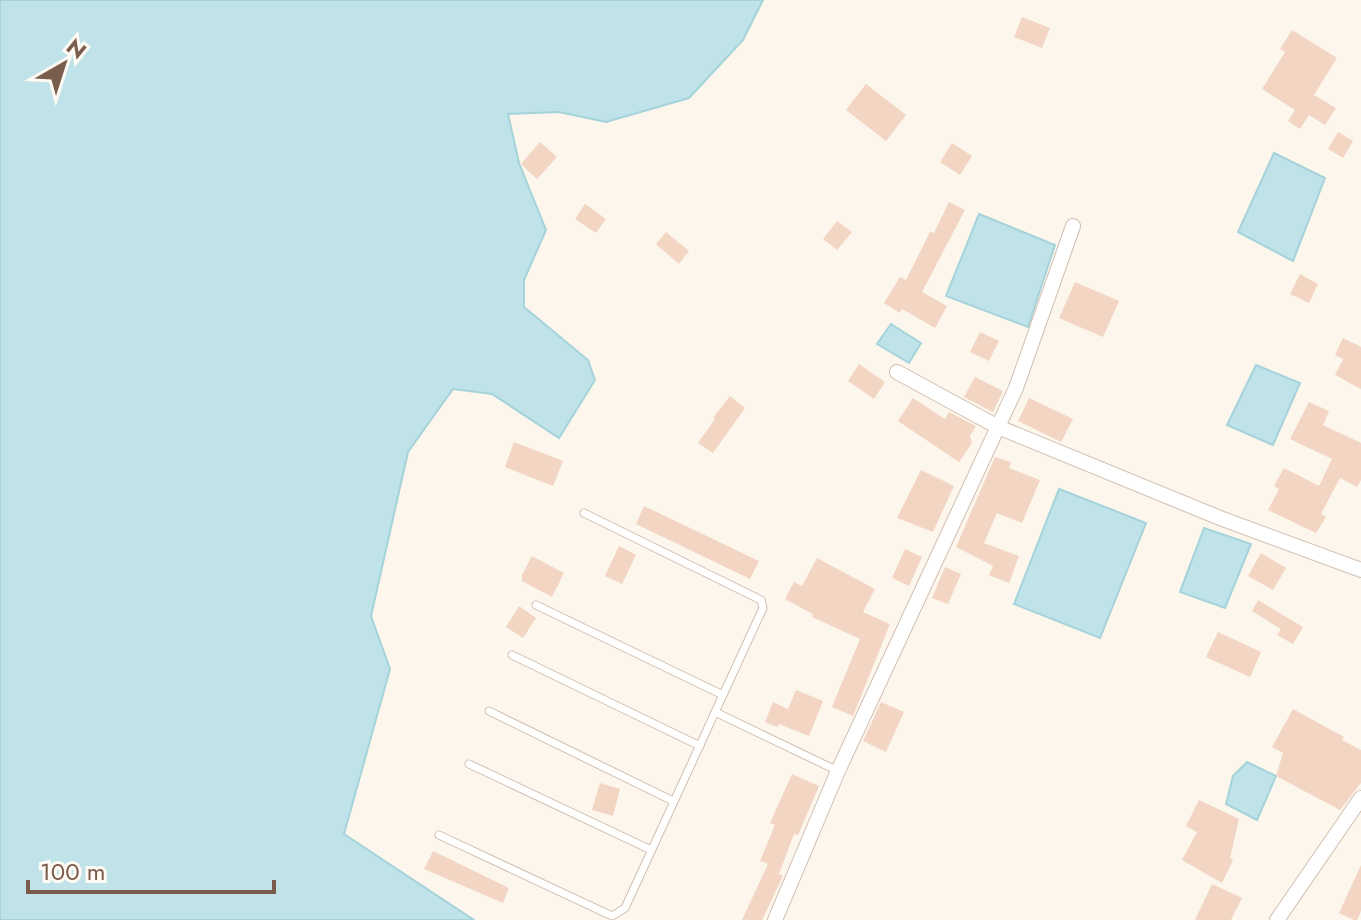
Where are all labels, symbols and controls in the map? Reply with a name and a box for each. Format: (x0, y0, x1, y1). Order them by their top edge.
north arrow (24, 24, 104, 104)
text: N (60, 31, 93, 66)
scale bar (28, 844, 274, 894)
text: 100 m (40, 854, 106, 889)

